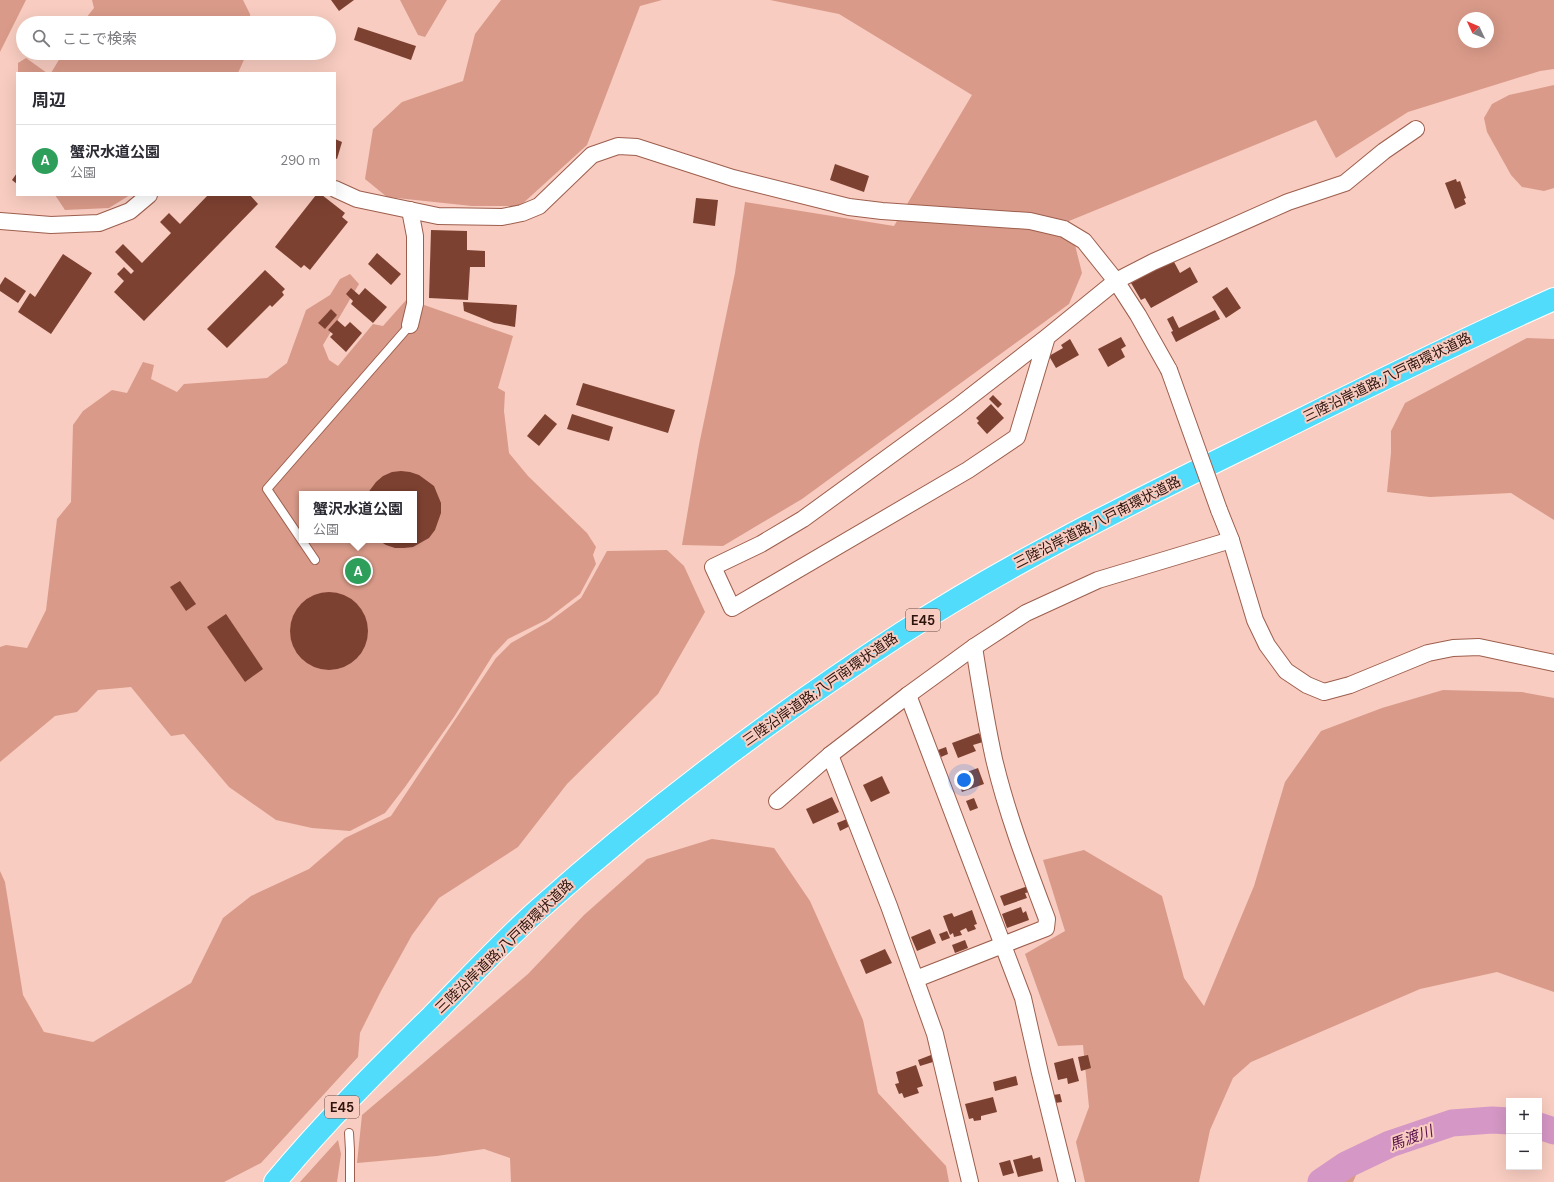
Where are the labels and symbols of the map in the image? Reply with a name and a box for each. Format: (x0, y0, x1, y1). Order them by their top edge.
north arrow (1458, 12, 1494, 48)
street label: 三陸沿岸道路;八戸南環状道路 (1300, 328, 1474, 426)
street label: 三陸沿岸道路;八戸南環状道路 (1010, 472, 1184, 572)
pin: A (345, 556, 371, 586)
road number: E45 (906, 609, 940, 631)
street label: 三陸沿岸道路;八戸南環状道路 (739, 629, 901, 749)
your location (954, 770, 974, 790)
street label: 三陸沿岸道路;八戸南環状道路 (431, 875, 577, 1017)
road number: E45 (325, 1096, 359, 1118)
water label: 馬渡川 (1386, 1120, 1437, 1155)

